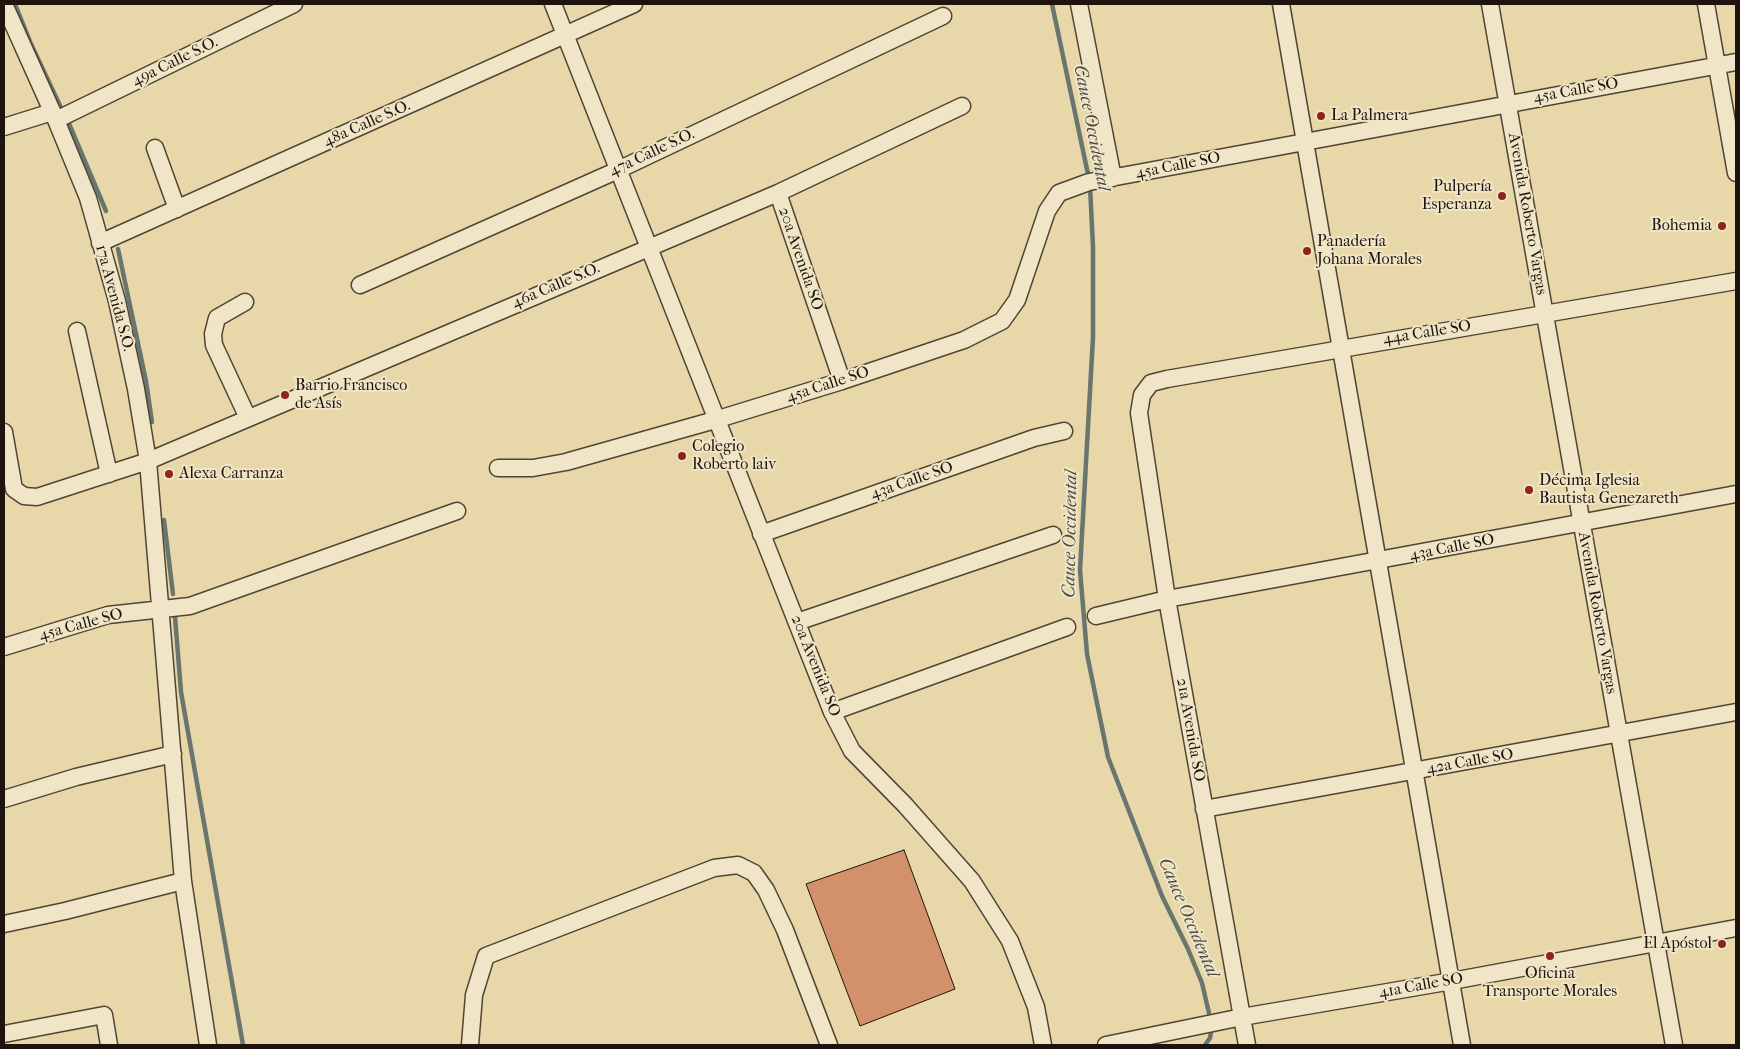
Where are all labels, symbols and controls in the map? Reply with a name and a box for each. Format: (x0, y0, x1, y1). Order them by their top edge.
street label: 49a Calle S.O. (129, 33, 221, 91)
water label: Cauce Occidental (1068, 63, 1114, 193)
street label: 45a Calle SO (1532, 74, 1620, 108)
street label: 48a Calle S.O. (321, 96, 413, 152)
place label: La Palmera (1331, 106, 1408, 126)
marker: La Palmera (1315, 110, 1327, 122)
street label: 47a Calle S.O. (606, 125, 698, 181)
street label: Avenida Roberto Vargas (1503, 131, 1551, 297)
street label: 45a Calle SO (1134, 148, 1222, 184)
place label: Pulpería Esperanza (1422, 177, 1492, 215)
marker: Pulpería Esperanza (1496, 190, 1508, 202)
street label: 20a Avenida SO (773, 205, 827, 313)
place label: Bohemia (1651, 216, 1712, 236)
marker: Bohemia (1716, 220, 1728, 232)
place label: Panadería Johana Morales (1317, 232, 1422, 270)
street label: 17a Avenida S.O. (91, 243, 137, 353)
marker: Panadería Johana Morales (1301, 245, 1313, 257)
street label: 46a Calle S.O. (509, 259, 603, 313)
street label: 44a Calle SO (1382, 317, 1472, 349)
street label: 45a Calle SO (784, 363, 872, 407)
place label: Barrio Francisco de Asís (295, 376, 407, 414)
marker: Barrio Francisco de Asís (279, 389, 291, 401)
place label: Colegio Roberto laiv (692, 437, 776, 475)
marker: Colegio Roberto laiv (676, 450, 688, 462)
street label: 43a Calle SO (868, 458, 956, 504)
place label: Alexa Carranza (179, 464, 284, 484)
marker: Alexa Carranza (163, 468, 175, 480)
water label: Cauce Occidental (1059, 470, 1083, 598)
place label: Décima Iglesia Bautista Genezareth (1539, 471, 1679, 509)
marker: Décima Iglesia Bautista Genezareth (1523, 484, 1535, 496)
street label: 43a Calle SO (1408, 530, 1496, 566)
street label: Avenida Roberto Vargas (1573, 530, 1621, 696)
street label: 45a Calle SO (37, 605, 125, 645)
street label: 20a Avenida SO (786, 612, 844, 720)
street label: 21a Avenida SO (1171, 677, 1209, 783)
street label: 42a Calle SO (1425, 745, 1515, 779)
water label: Cauce Occidental (1153, 855, 1223, 981)
place label: El Apóstol (1643, 934, 1712, 954)
marker: El Apóstol (1716, 938, 1728, 950)
marker: Oficina Transporte Morales (1544, 950, 1556, 962)
place label: Oficina Transporte Morales (1483, 964, 1617, 1002)
street label: 41a Calle SO (1377, 969, 1465, 1003)

